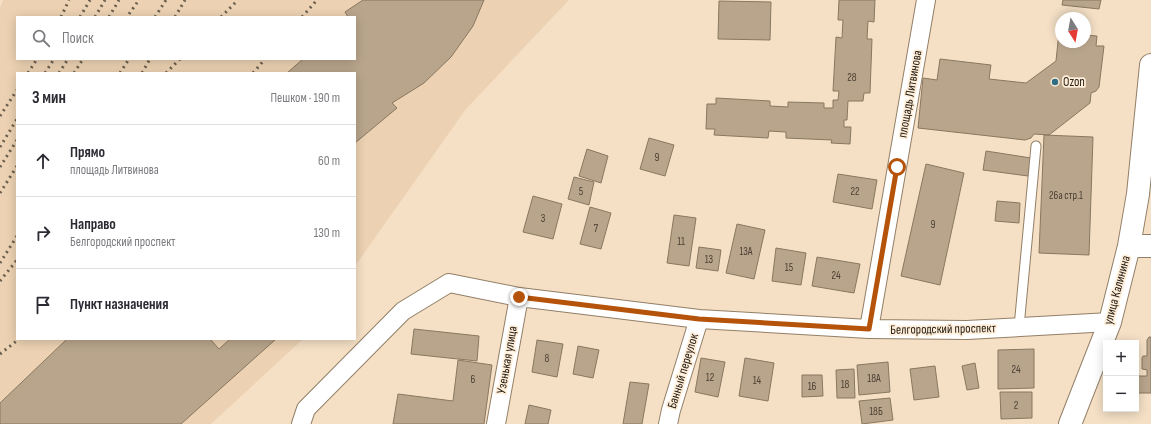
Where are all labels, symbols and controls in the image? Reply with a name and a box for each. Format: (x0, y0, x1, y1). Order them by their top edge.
north arrow (1055, 12, 1091, 48)
search box (16, 16, 356, 60)
icon: search (30, 27, 52, 49)
text: Поиск (62, 29, 94, 48)
street label: площадь Литвинова (894, 49, 926, 139)
house number: 28 (847, 71, 857, 84)
place label: Ozon (1063, 74, 1085, 90)
marker: Ozon (1050, 77, 1060, 87)
text: 3 мин (32, 88, 66, 108)
text: Пешком · 190 m (271, 90, 340, 106)
text: Прямо (70, 143, 105, 162)
icon: ahead (32, 150, 54, 172)
house number: 9 (655, 151, 660, 164)
text: 60 m (318, 153, 340, 169)
route start (888, 158, 906, 176)
text: площадь Литвинова (70, 162, 159, 178)
house number: 5 (579, 185, 583, 198)
house number: 22 (850, 185, 860, 198)
house number: 26а стр.1 (1049, 189, 1083, 202)
house number: 3 (541, 212, 546, 225)
text: Направо (70, 215, 116, 234)
house number: 9 (931, 218, 936, 231)
icon: right (32, 222, 54, 244)
house number: 7 (594, 222, 599, 235)
text: 130 m (314, 225, 340, 241)
text: Белгородский проспект (70, 234, 175, 250)
house number: 11 (677, 235, 685, 248)
house number: 13А (739, 245, 753, 258)
house number: 13 (705, 253, 714, 266)
street label: улица Калинина (1100, 254, 1134, 326)
house number: 15 (785, 261, 793, 274)
house number: 24 (831, 269, 841, 282)
route end (510, 288, 528, 306)
icon: arrive (32, 294, 54, 316)
text: Пункт назначения (70, 295, 168, 314)
street label: Белгородский проспект (890, 320, 996, 338)
street label: Узенькая улица (493, 325, 521, 395)
street label: Банный переулок (664, 331, 702, 410)
map controls (1103, 340, 1139, 412)
button: + (1103, 340, 1139, 376)
house number: 8 (545, 352, 550, 365)
house number: 24 (1011, 363, 1021, 376)
house number: 12 (706, 371, 715, 384)
house number: 18А (867, 372, 881, 385)
house number: 6 (471, 373, 476, 386)
house number: 14 (753, 374, 762, 387)
button: − (1103, 376, 1139, 412)
house number: 18 (841, 378, 850, 391)
house number: 16 (808, 380, 817, 393)
house number: 2 (1014, 399, 1019, 412)
house number: 18Б (869, 405, 883, 418)

